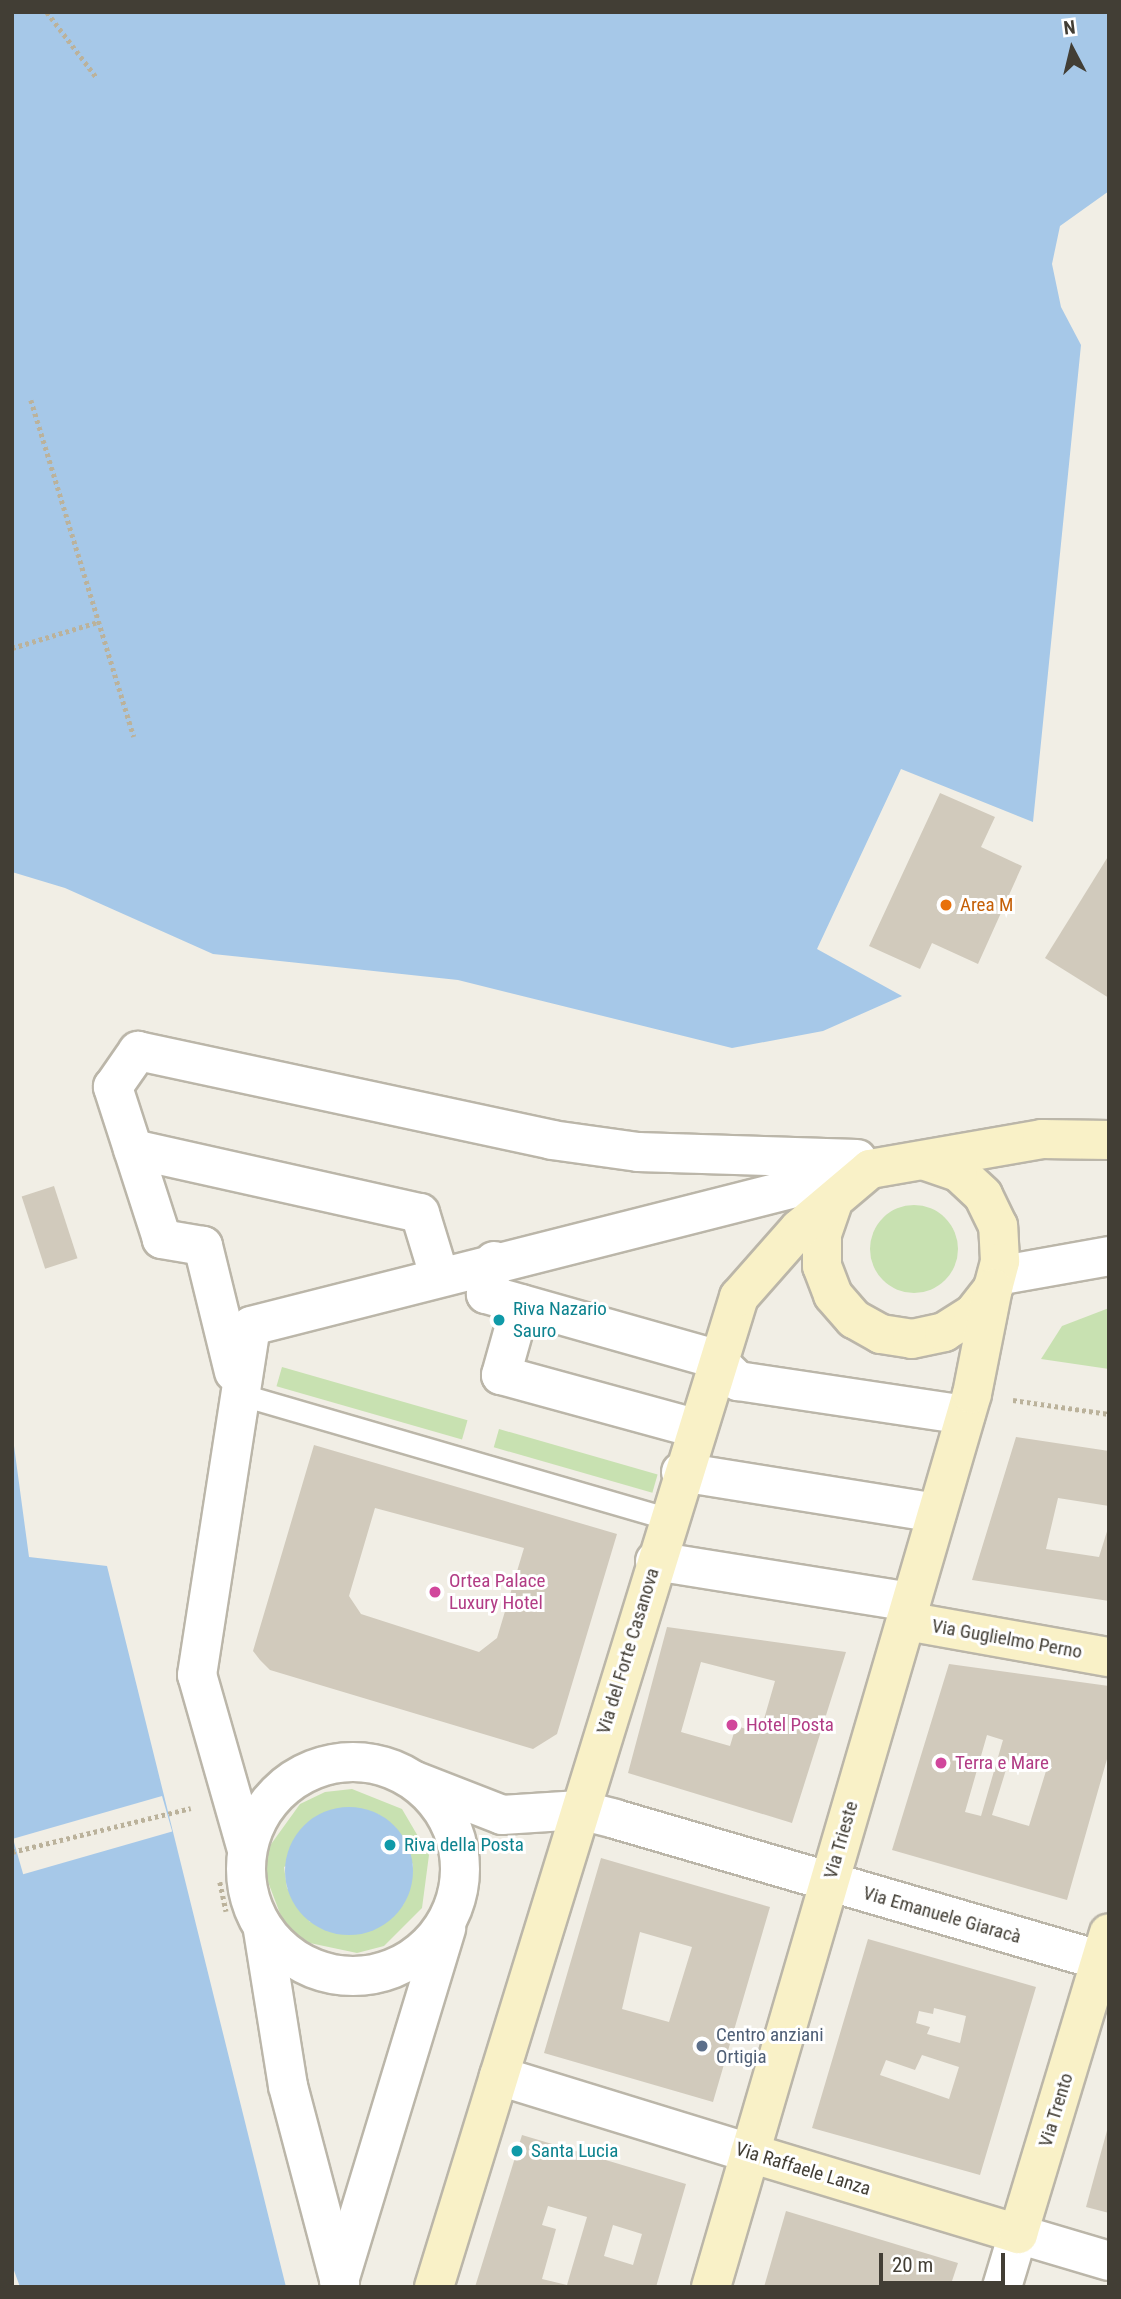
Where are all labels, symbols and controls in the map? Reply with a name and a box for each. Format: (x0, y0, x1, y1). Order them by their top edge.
north arrow (1037, 14, 1107, 84)
text: N (1062, 16, 1077, 40)
place label: Area M (960, 894, 1013, 916)
marker: Area M (938, 897, 954, 913)
place label: Riva Nazario Sauro (513, 1298, 607, 1342)
marker: Riva Nazario Sauro (491, 1312, 507, 1328)
street label: Via del Forte Casanova (592, 1565, 664, 1737)
place label: Ortea Palace Luxury Hotel (449, 1570, 545, 1614)
marker: Ortea Palace Luxury Hotel (427, 1584, 443, 1600)
street label: Via Guglielmo Perno (930, 1615, 1084, 1663)
place label: Hotel Posta (746, 1714, 834, 1736)
marker: Hotel Posta (724, 1717, 740, 1733)
place label: Terra e Mare (955, 1752, 1049, 1774)
marker: Terra e Mare (933, 1755, 949, 1771)
street label: Via Trieste (819, 1798, 863, 1882)
place label: Riva della Posta (404, 1834, 524, 1856)
marker: Riva della Posta (382, 1837, 398, 1853)
street label: Via Emanuele Giaracà (860, 1882, 1024, 1948)
place label: Centro anziani Ortigia (716, 2024, 824, 2068)
marker: Centro anziani Ortigia (694, 2038, 710, 2054)
street label: Via Trento (1034, 2070, 1078, 2150)
street label: Via Raffaele Lanza (733, 2138, 873, 2200)
place label: Santa Lucia (531, 2140, 618, 2162)
marker: Santa Lucia (509, 2143, 525, 2159)
scale bar (883, 2240, 1009, 2284)
text: 20 m (892, 2253, 933, 2277)

